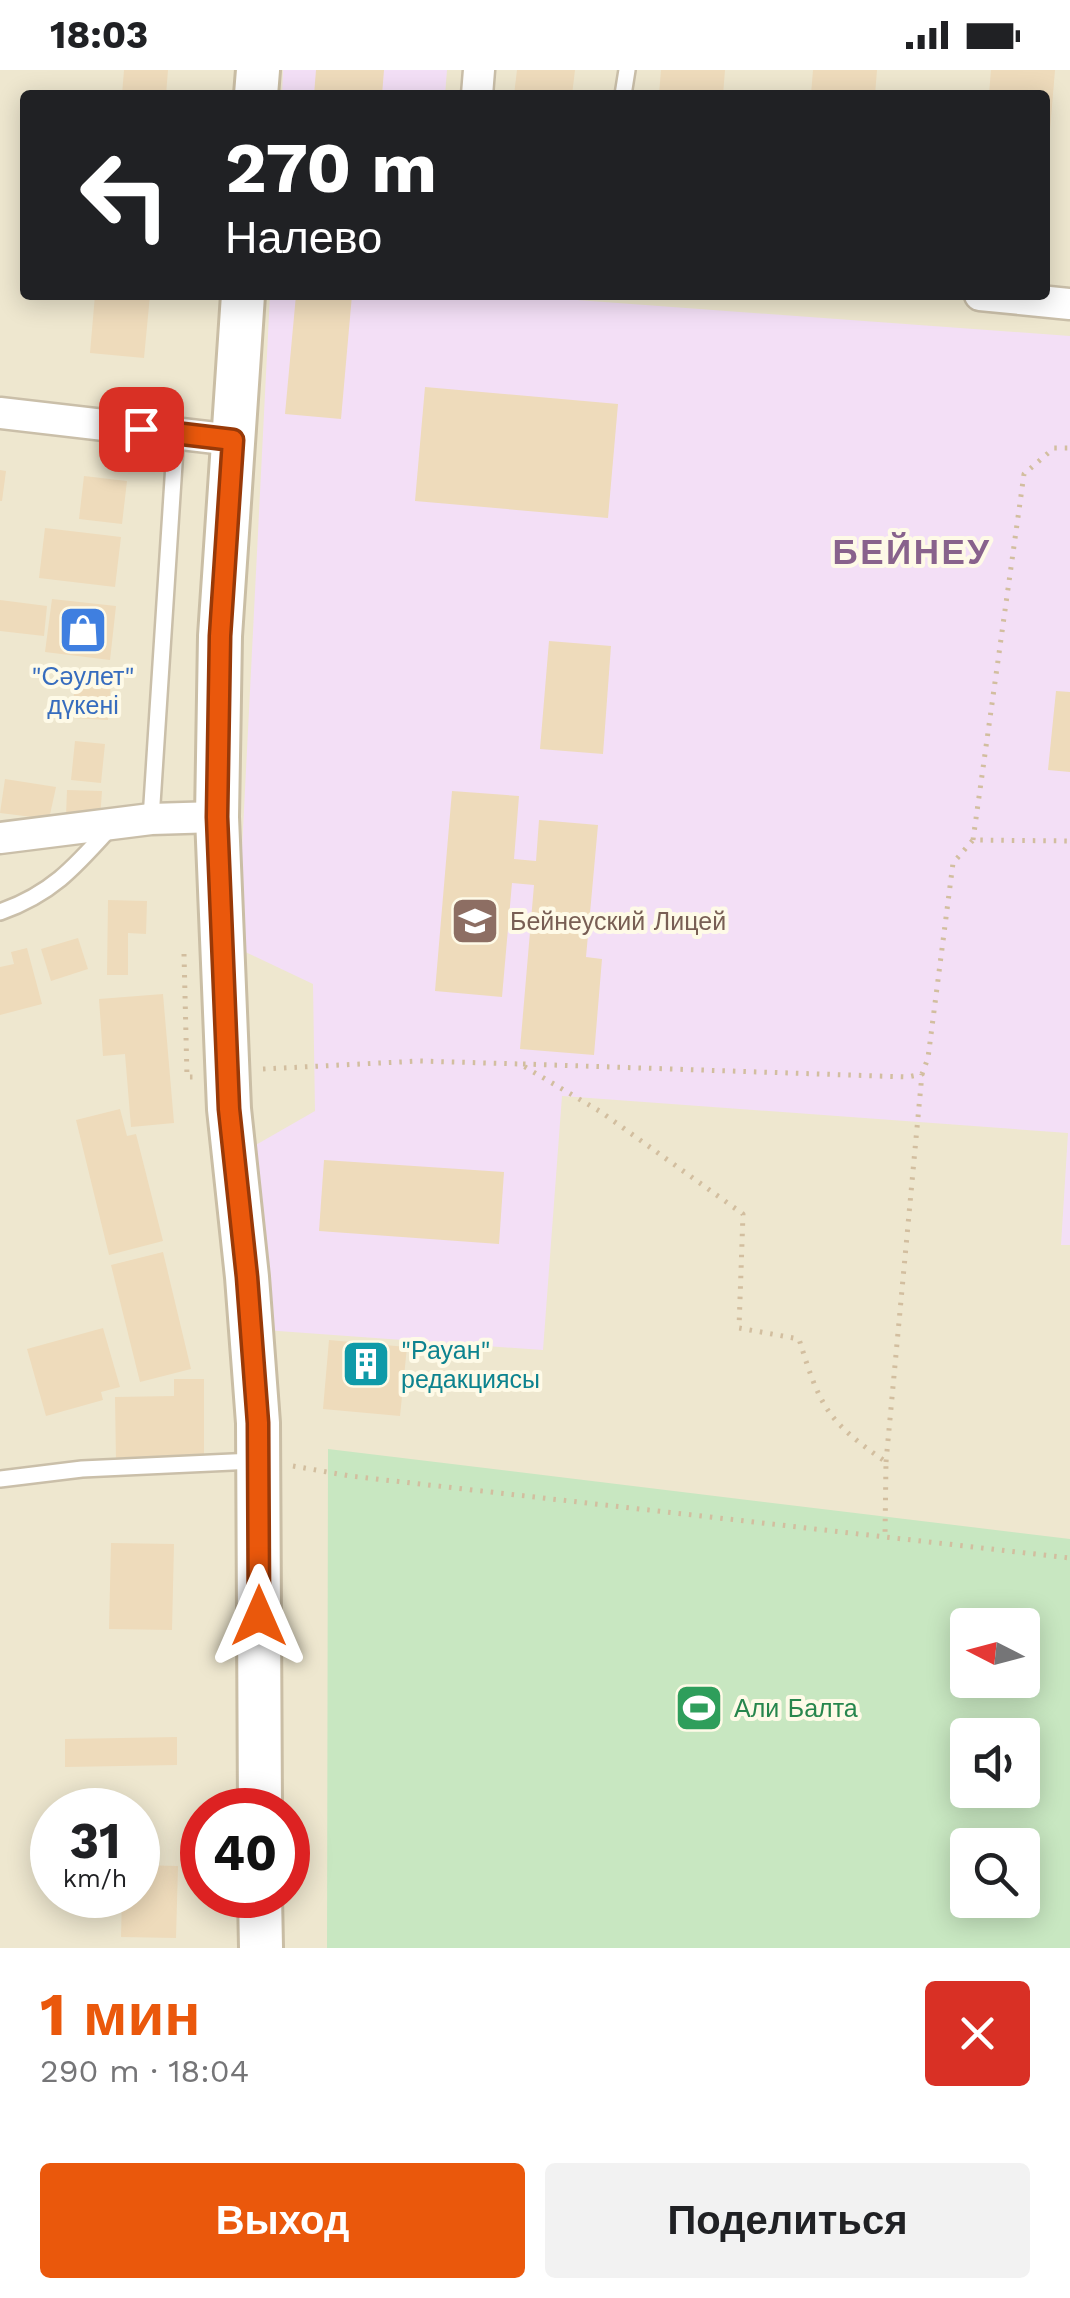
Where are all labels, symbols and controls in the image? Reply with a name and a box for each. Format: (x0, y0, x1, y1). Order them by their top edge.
text: 18:03 (50, 13, 148, 57)
text: 270 m (225, 127, 437, 209)
icon: left (60, 130, 190, 260)
text: Налево (225, 211, 382, 264)
pin (99, 387, 184, 472)
icon: arrive (114, 402, 169, 457)
district label: БЕЙНЕУ (832, 531, 992, 573)
shop icon: "Сәулет" дүкені (57, 604, 109, 656)
place label: "Сәулет" дүкені (31, 662, 135, 720)
school or university icon: Бейнеуский Лицей (449, 895, 501, 947)
place label: Бейнеуский Лицей (510, 907, 726, 936)
place label: "Рауан" редакциясы (401, 1336, 540, 1394)
building icon: "Рауан" редакциясы (340, 1338, 392, 1390)
position arrow (207, 1564, 311, 1668)
north arrow (950, 1608, 1040, 1698)
map controls (950, 1608, 1040, 1918)
sports icon: Али Балта (673, 1682, 725, 1734)
place label: Али Балта (734, 1694, 858, 1723)
button: sound (950, 1718, 1040, 1808)
speed limit sign: 40 (180, 1788, 310, 1918)
text: 31 (69, 1811, 121, 1870)
button: search (950, 1828, 1040, 1918)
text: km/h (63, 1864, 127, 1893)
text: 1 мин (40, 1979, 201, 2050)
button: close (925, 1981, 1030, 2086)
text: 290 m · 18:04 (40, 2052, 249, 2090)
button: Выход (40, 2163, 525, 2278)
button: Поделиться (545, 2163, 1030, 2278)

